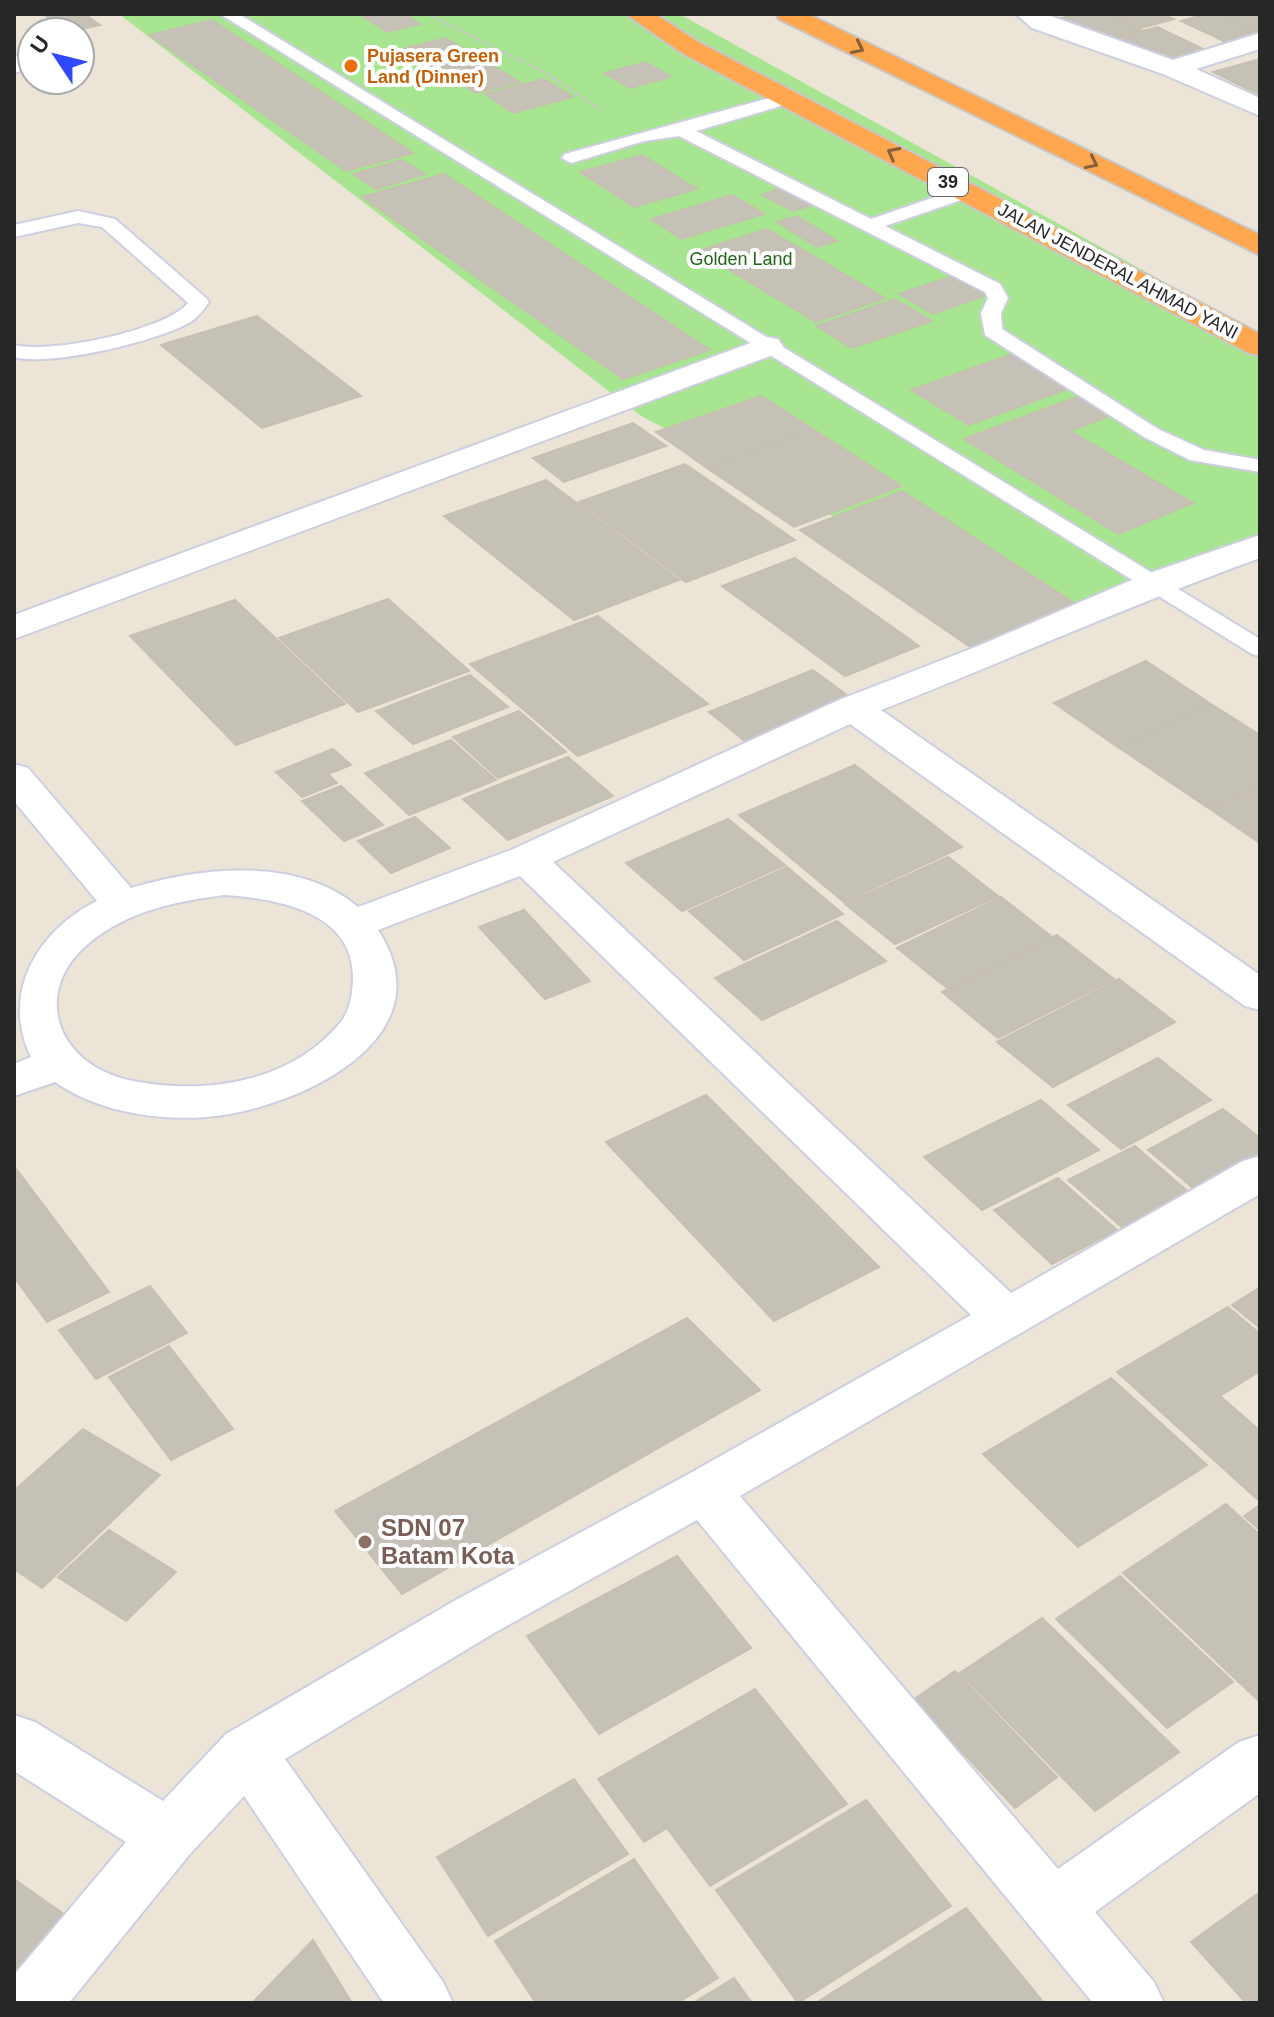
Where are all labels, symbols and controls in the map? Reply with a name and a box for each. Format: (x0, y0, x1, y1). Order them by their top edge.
north arrow (16, 16, 96, 96)
text: U (25, 31, 55, 58)
one-way arrow (850, 38, 865, 54)
place label: Pujasera Green Land (Dinner) (367, 46, 499, 87)
marker: Pujasera Green Land (Dinner) (342, 57, 360, 75)
one-way arrow (887, 148, 902, 163)
one-way arrow (1083, 153, 1098, 169)
road number: 39 (928, 168, 968, 196)
street label: JALAN JENDERAL AHMAD YANI (995, 199, 1241, 343)
park label: Golden Land (689, 249, 793, 269)
place label: SDN 07 Batam Kota (381, 1514, 515, 1569)
marker: SDN 07 Batam Kota (356, 1533, 374, 1551)

